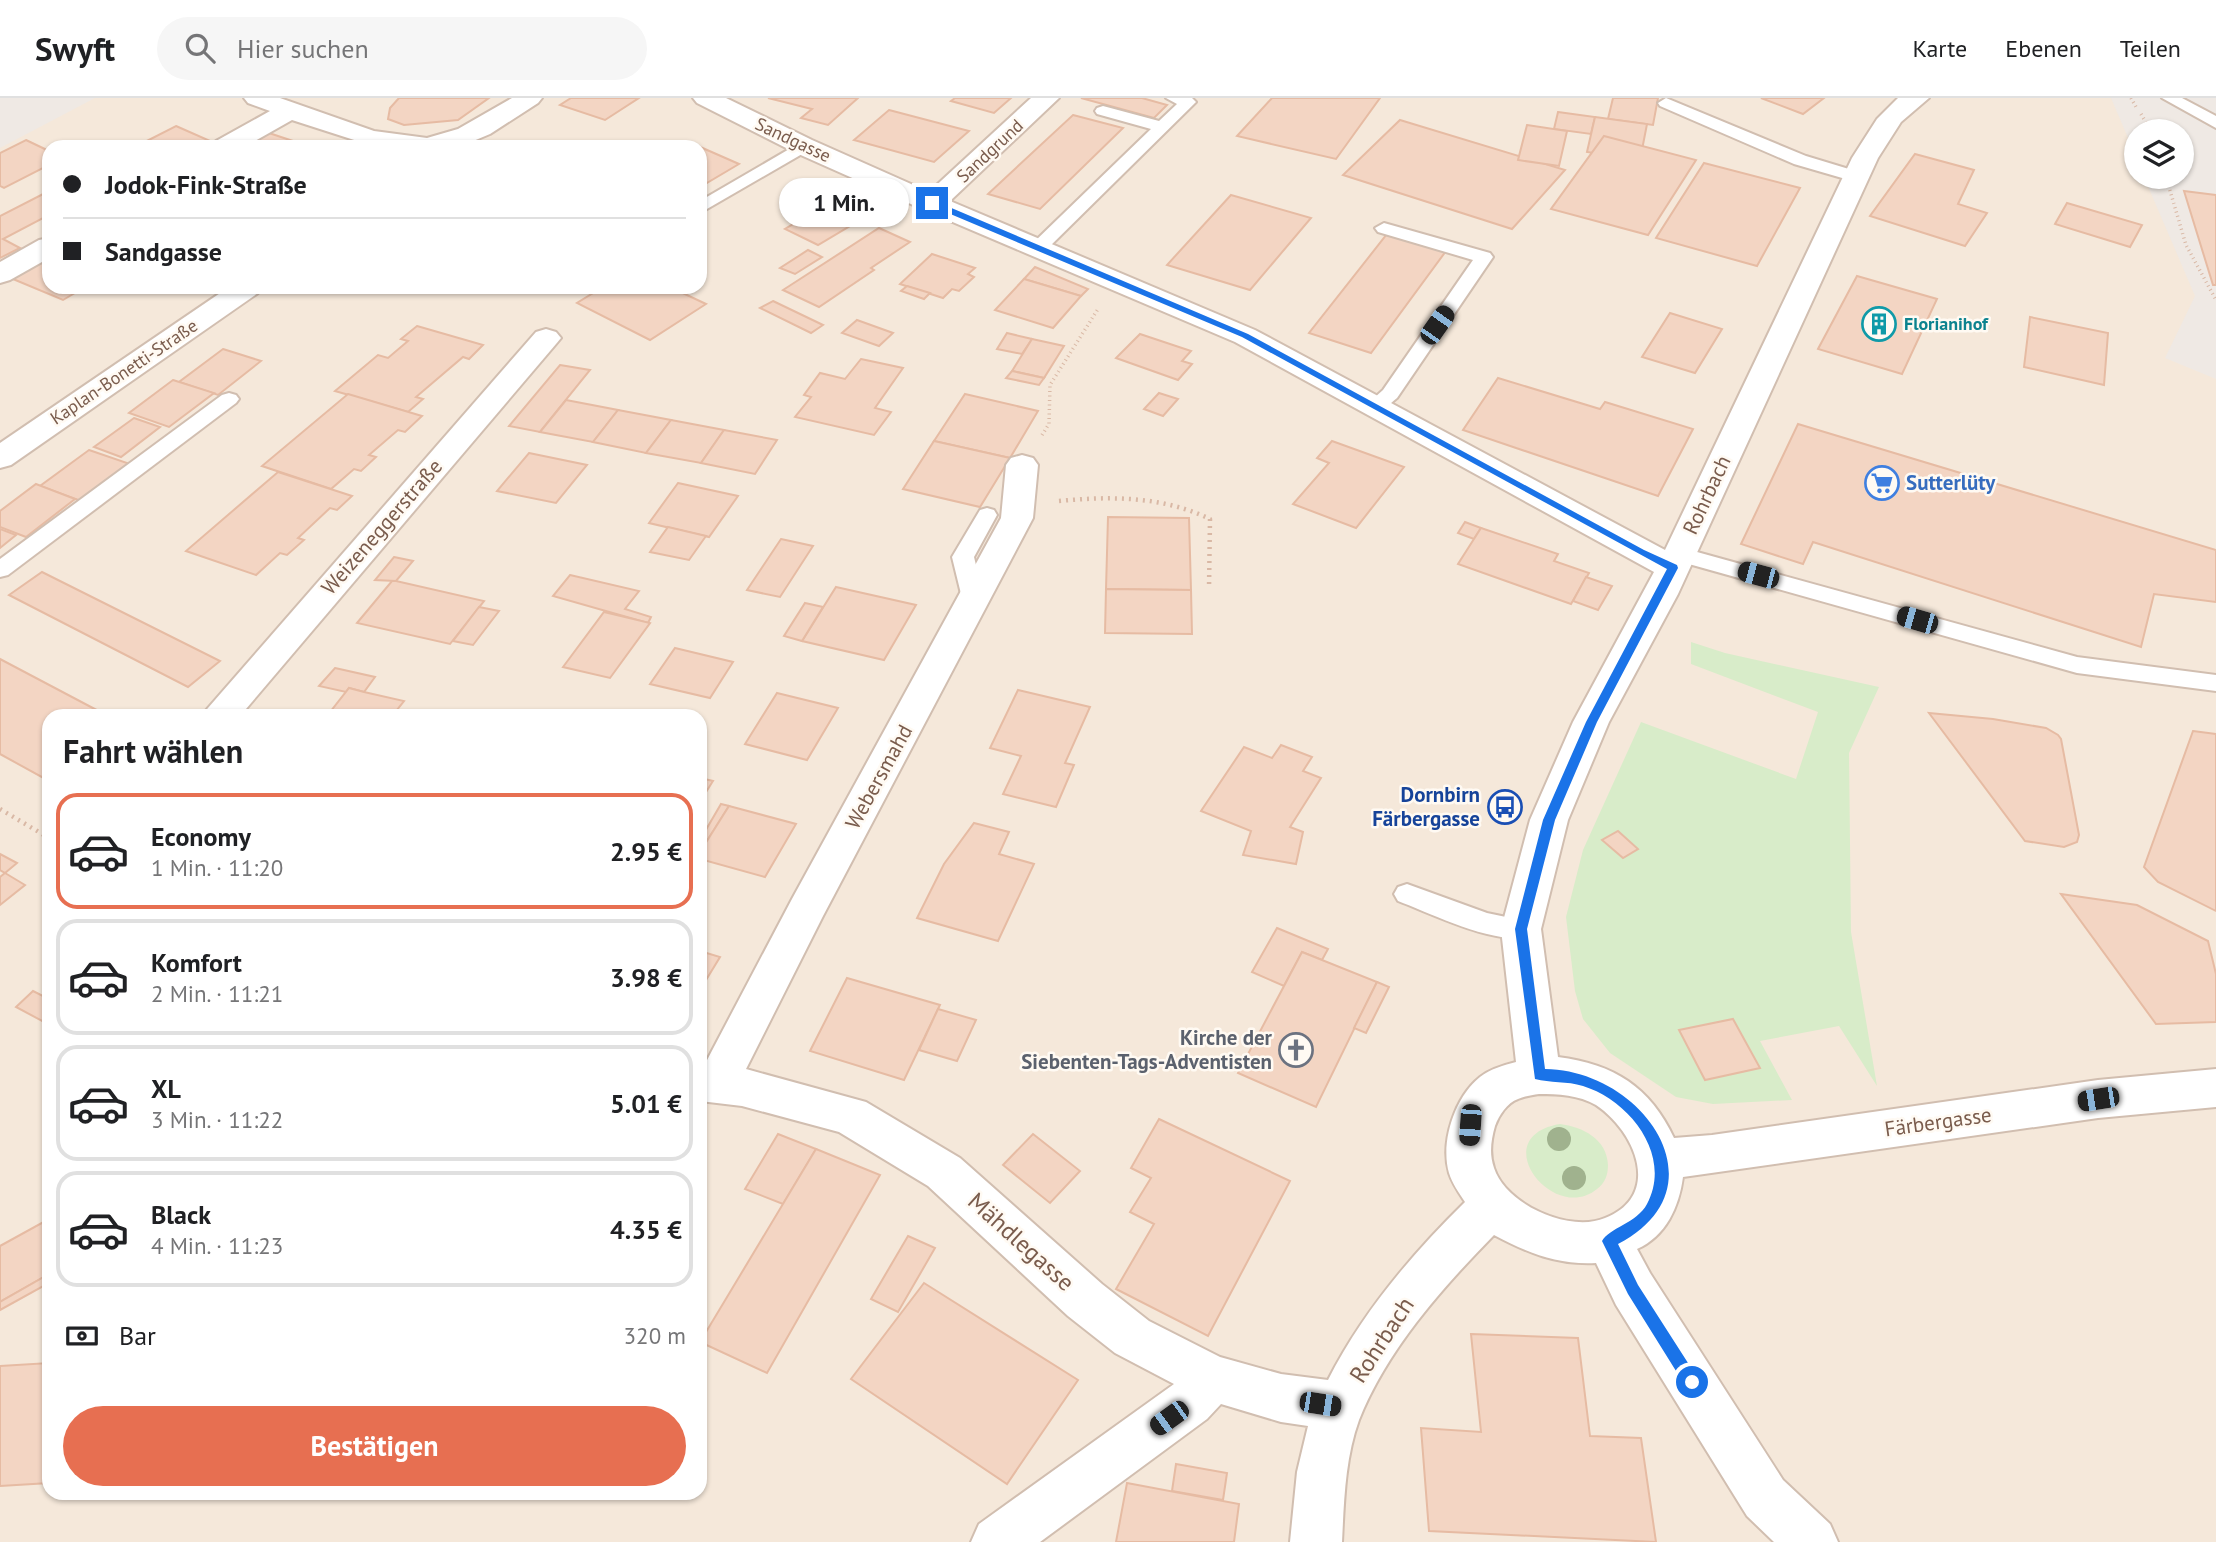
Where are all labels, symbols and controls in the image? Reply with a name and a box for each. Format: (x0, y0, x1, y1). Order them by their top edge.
search box (157, 17, 647, 80)
text: Swyft (35, 27, 115, 70)
icon: search (181, 29, 219, 67)
text: Hier suchen (237, 32, 369, 65)
text: Karte (1913, 33, 1967, 64)
text: Ebenen (2005, 33, 2082, 64)
text: Teilen (2120, 33, 2181, 64)
street label: Sandgasse (752, 112, 835, 167)
street label: Sandgrund (951, 114, 1028, 187)
map controls (2124, 119, 2194, 189)
button: layers (2124, 119, 2194, 189)
text: Jodok-Fink-Straße (105, 168, 307, 201)
callout: 1 Min. (778, 178, 908, 228)
route end (916, 187, 948, 219)
text: 1 Min. (813, 188, 875, 217)
text: Sandgasse (105, 235, 222, 268)
car (1417, 302, 1458, 348)
building icon: Florianihof (1860, 305, 1898, 343)
place label: Florianihof (1904, 312, 1989, 335)
street label: Kaplan-Bonetti-Straße (46, 314, 202, 429)
street label: Rohrbach (1677, 451, 1737, 539)
street label: Weizeneggerstraße (315, 453, 448, 600)
supermarket icon: Sutterlüty (1863, 464, 1901, 502)
place label: Sutterlüty (1906, 469, 1996, 496)
car (1735, 559, 1782, 591)
car (1894, 604, 1941, 636)
street label: Webersmahd (839, 720, 918, 834)
text: Fahrt wählen (63, 730, 243, 772)
place label: Dornbirn Färbergasse (1372, 781, 1480, 832)
bus stop icon: Dornbirn Färbergasse (1486, 788, 1524, 826)
icon: car (67, 820, 130, 883)
text: Economy (151, 820, 251, 853)
text: 2.95 € (610, 835, 682, 868)
text: 1 Min. · 11:20 (151, 853, 283, 882)
icon: car (67, 946, 130, 1009)
text: Komfort (151, 946, 242, 979)
text: 3.98 € (610, 961, 682, 994)
text: 2 Min. · 11:21 (151, 979, 283, 1008)
place label: Kirche der Siebenten-Tags-Adventisten (1021, 1024, 1273, 1075)
church icon: Kirche der Siebenten-Tags-Adventisten (1277, 1031, 1315, 1069)
icon: car (67, 1072, 130, 1135)
text: XL (151, 1072, 181, 1105)
car (2076, 1085, 2121, 1113)
text: 5.01 € (610, 1087, 682, 1120)
street label: Färbergasse (1883, 1101, 1993, 1142)
car (1459, 1103, 1482, 1147)
text: 3 Min. · 11:22 (151, 1105, 283, 1134)
street label: Mähdlegasse (962, 1186, 1081, 1298)
icon: car (67, 1198, 130, 1261)
text: Black (151, 1198, 211, 1231)
text: 4.35 € (610, 1213, 682, 1246)
text: 4 Min. · 11:23 (151, 1231, 283, 1260)
street label: Rohrbach (1342, 1291, 1421, 1388)
icon: cash (63, 1317, 101, 1355)
text: Bar (119, 1319, 156, 1352)
text: 320 m (624, 1321, 686, 1350)
route start (1676, 1366, 1708, 1398)
car (1298, 1390, 1343, 1418)
car (1146, 1397, 1193, 1439)
button: Bestätigen (63, 1406, 686, 1486)

